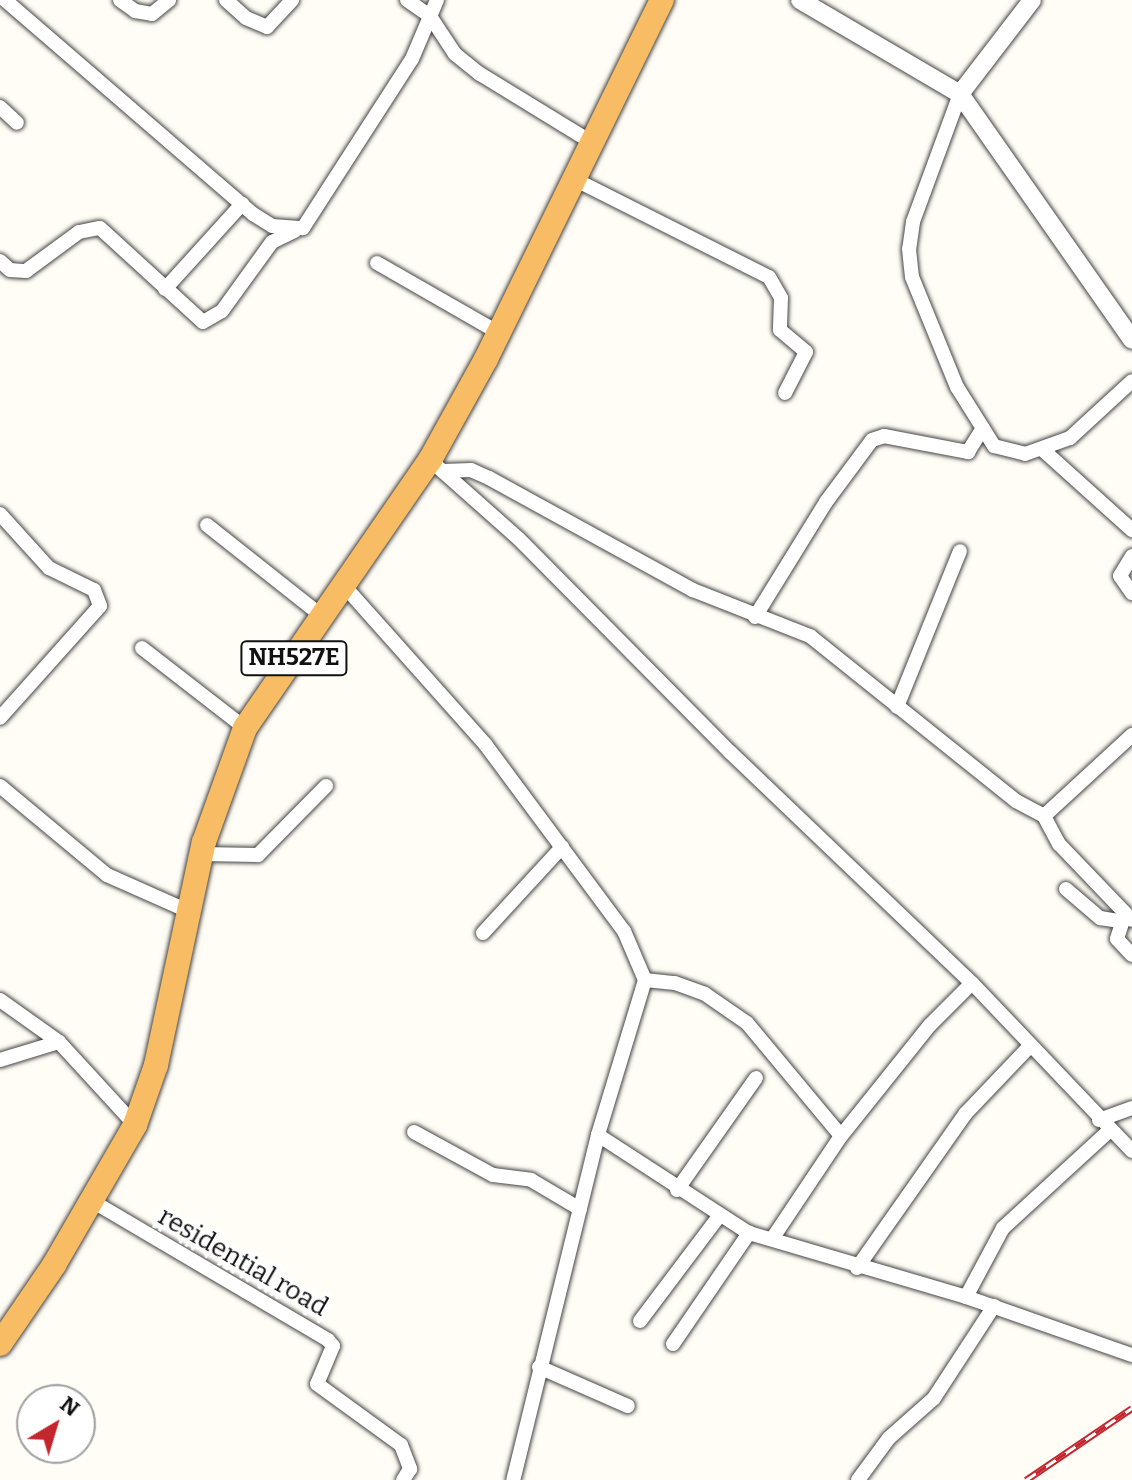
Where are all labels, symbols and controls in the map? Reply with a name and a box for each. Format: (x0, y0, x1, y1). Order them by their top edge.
road number: NH527E (240, 638, 348, 678)
street label: residential road (153, 1201, 333, 1323)
north arrow (16, 1384, 96, 1464)
text: N (55, 1390, 85, 1422)

